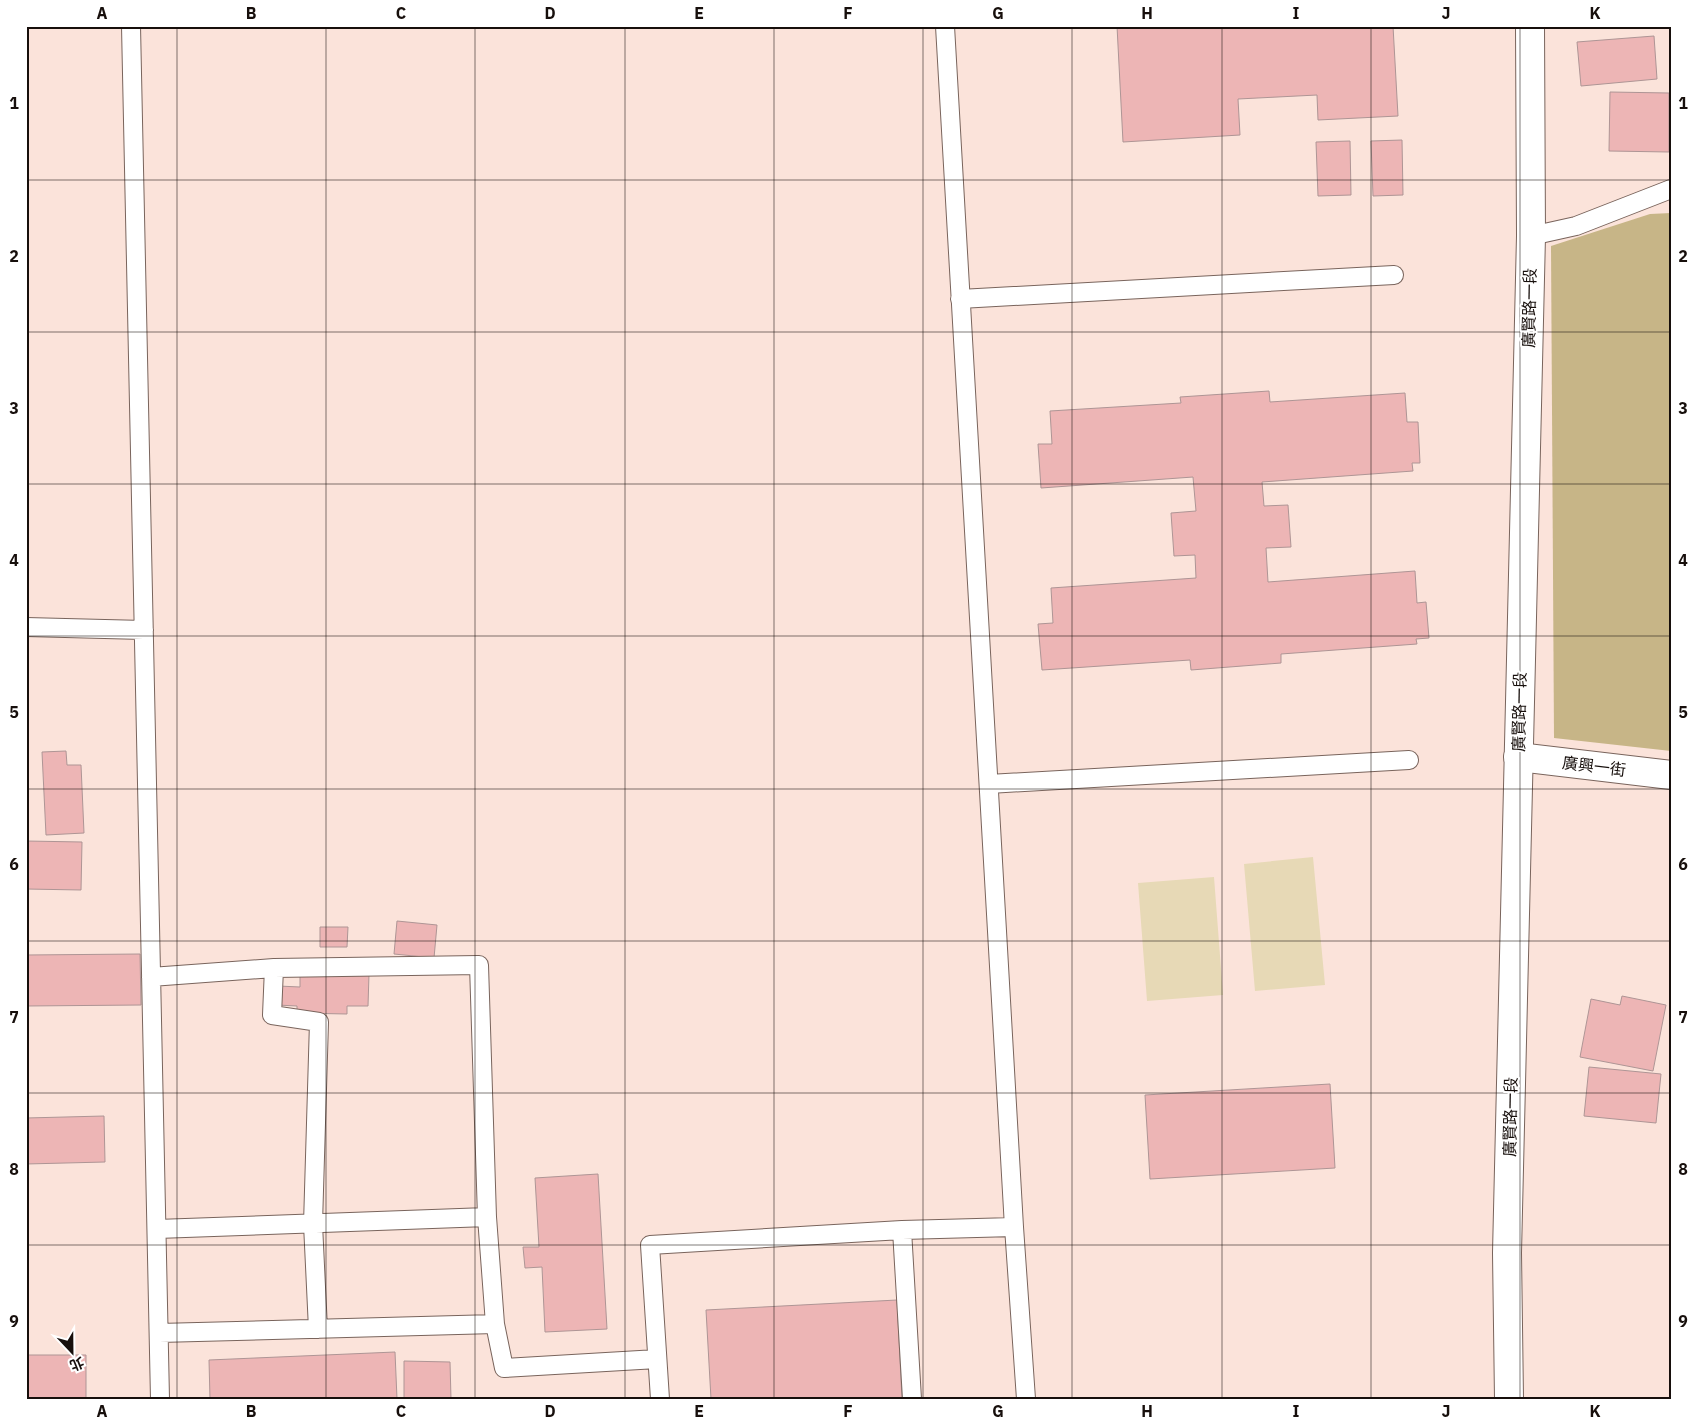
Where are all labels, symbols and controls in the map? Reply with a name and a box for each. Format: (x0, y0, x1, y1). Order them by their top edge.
text: A (97, 3, 108, 23)
text: B (246, 3, 257, 23)
text: C (396, 3, 406, 23)
text: D (544, 3, 556, 23)
text: E (694, 3, 704, 23)
text: F (843, 3, 853, 23)
text: G (992, 3, 1004, 23)
text: H (1141, 3, 1153, 23)
text: I (1293, 3, 1300, 23)
text: J (1442, 3, 1450, 23)
text: K (1589, 3, 1601, 23)
text: 1 (9, 93, 19, 113)
text: 1 (1678, 93, 1688, 113)
text: 2 (9, 246, 19, 266)
text: 2 (1678, 246, 1688, 266)
street label: 廣賢路一段 (1518, 268, 1540, 348)
text: 3 (9, 398, 19, 418)
text: 3 (1678, 398, 1688, 418)
text: 4 (9, 550, 19, 570)
text: 4 (1678, 550, 1688, 570)
street label: 廣賢路一段 (1508, 672, 1530, 752)
text: 5 (9, 702, 19, 722)
text: 5 (1678, 702, 1688, 722)
street label: 廣興一街 (1561, 752, 1627, 780)
text: 6 (9, 854, 19, 874)
text: 6 (1678, 854, 1688, 874)
text: 7 (9, 1007, 19, 1027)
text: 7 (1678, 1007, 1688, 1027)
street label: 廣賢路一段 (1499, 1077, 1521, 1157)
text: 8 (9, 1159, 19, 1179)
text: 8 (1678, 1159, 1688, 1179)
text: 9 (9, 1311, 19, 1331)
text: 9 (1678, 1311, 1688, 1331)
north arrow (48, 1328, 98, 1378)
text: 北 (67, 1353, 87, 1375)
text: A (97, 1401, 108, 1421)
text: B (246, 1401, 257, 1421)
text: C (396, 1401, 406, 1421)
text: D (544, 1401, 556, 1421)
text: E (694, 1401, 704, 1421)
text: F (843, 1401, 853, 1421)
text: G (992, 1401, 1004, 1421)
text: H (1141, 1401, 1153, 1421)
text: I (1293, 1401, 1300, 1421)
text: J (1442, 1401, 1450, 1421)
text: K (1589, 1401, 1601, 1421)

